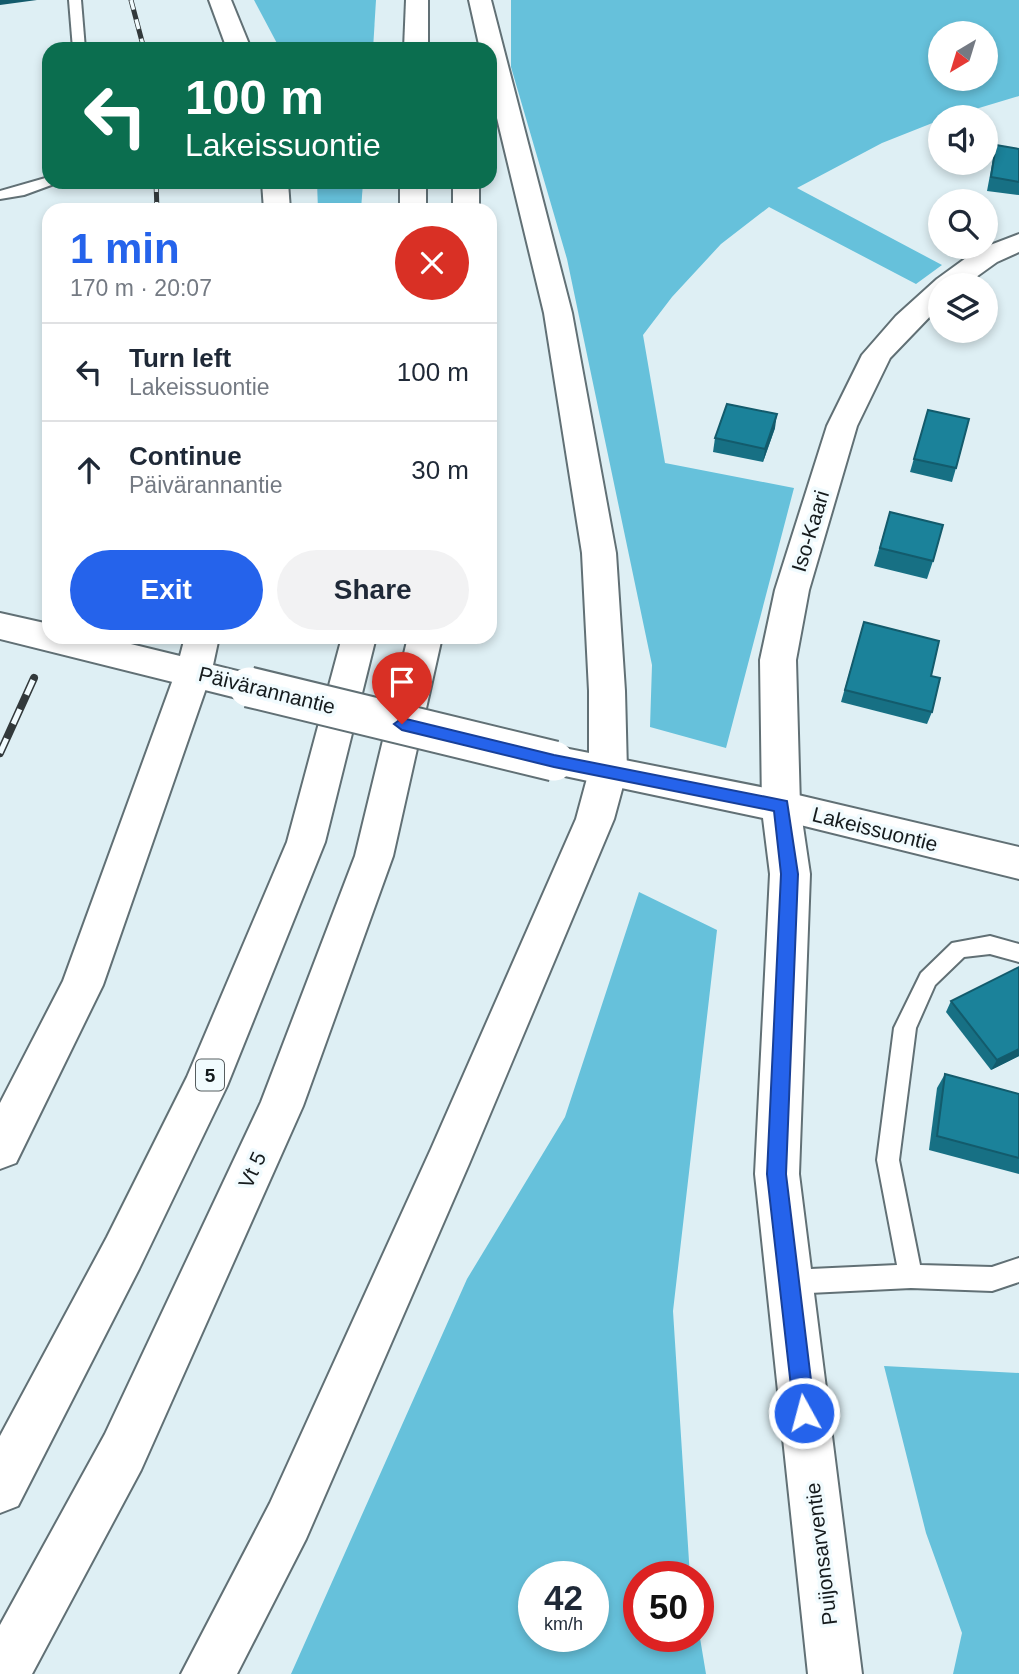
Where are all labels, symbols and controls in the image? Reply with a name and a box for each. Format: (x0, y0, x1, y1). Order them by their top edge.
north arrow (928, 21, 998, 91)
map controls (928, 21, 998, 343)
icon: left (70, 70, 161, 161)
text: 100 m (185, 70, 324, 124)
button: sound (928, 105, 998, 175)
text: Lakeissuontie (185, 127, 381, 163)
button: search (928, 189, 998, 259)
text: 1 min (70, 225, 180, 272)
button: close (395, 226, 469, 300)
button: layers (928, 273, 998, 343)
text: 170 m · 20:07 (70, 275, 212, 301)
text: Turn left (129, 343, 231, 373)
icon: left (70, 353, 108, 391)
text: 100 m (397, 357, 469, 387)
text: Lakeissuontie (129, 374, 270, 400)
text: Continue (129, 441, 242, 471)
icon: ahead (70, 451, 108, 489)
text: 30 m (411, 455, 469, 485)
text: Päivärannantie (129, 472, 282, 498)
street label: Iso-Kaari (787, 487, 833, 575)
button: Exit (70, 550, 263, 630)
button: Share (277, 550, 469, 630)
pin (372, 652, 432, 724)
street label: Päivärannantie (196, 662, 338, 718)
icon: arrive (383, 663, 421, 701)
street label: Lakeissuontie (810, 802, 940, 856)
road number: 5 (196, 1060, 224, 1091)
street label: Vt 5 (234, 1148, 270, 1192)
position arrow (767, 1376, 841, 1450)
street label: Puijonsarventie (801, 1481, 841, 1627)
speed limit sign: 50 (623, 1561, 714, 1652)
text: 42 (544, 1578, 583, 1617)
text: km/h (544, 1614, 583, 1634)

